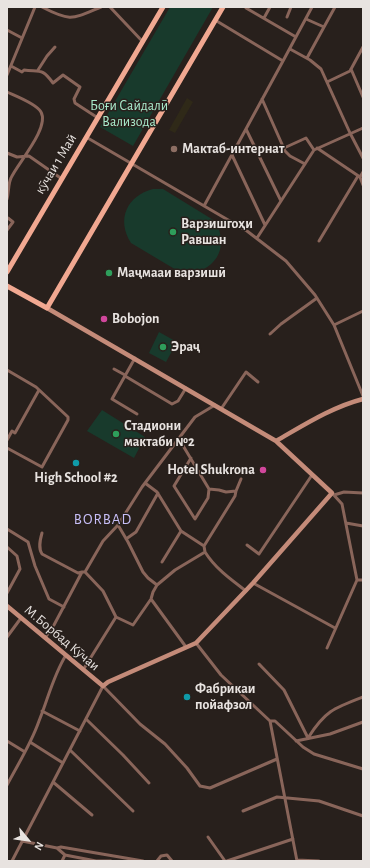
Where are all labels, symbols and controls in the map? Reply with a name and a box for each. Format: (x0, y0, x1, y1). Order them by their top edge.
park label: Боғи Сайдалӣ Вализода (90, 98, 168, 130)
street label: кӯчаи 1 Май (32, 131, 80, 197)
place label: Мактаб-интернат (182, 141, 284, 157)
marker: Мактаб-интернат (169, 144, 179, 154)
place label: Варзишгоҳи Равшан (181, 216, 253, 248)
marker: Варзишгоҳи Равшан (168, 227, 178, 237)
place label: Маҷмааи варзишӣ (117, 265, 226, 281)
marker: Маҷмааи варзишӣ (104, 268, 114, 278)
place label: Bobojon (112, 311, 159, 327)
marker: Bobojon (99, 314, 109, 324)
place label: Эраҷ (171, 339, 200, 355)
marker: Эраҷ (158, 342, 168, 352)
place label: Стадиони мактаби №2 (124, 418, 194, 450)
marker: Стадиони мактаби №2 (111, 429, 121, 439)
marker: High School #2 (71, 458, 81, 468)
place label: Hotel Shukrona (167, 462, 255, 478)
marker: Hotel Shukrona (258, 465, 268, 475)
place label: High School #2 (34, 470, 118, 486)
district label: BORBAD (74, 510, 132, 528)
street label: М.Борбад Кӯчаи (21, 602, 103, 674)
place label: Фабрикаи пойафзол (195, 681, 255, 714)
marker: Фабрикаи пойафзол (182, 692, 192, 702)
north arrow (8, 820, 48, 860)
text: N (32, 840, 46, 852)

